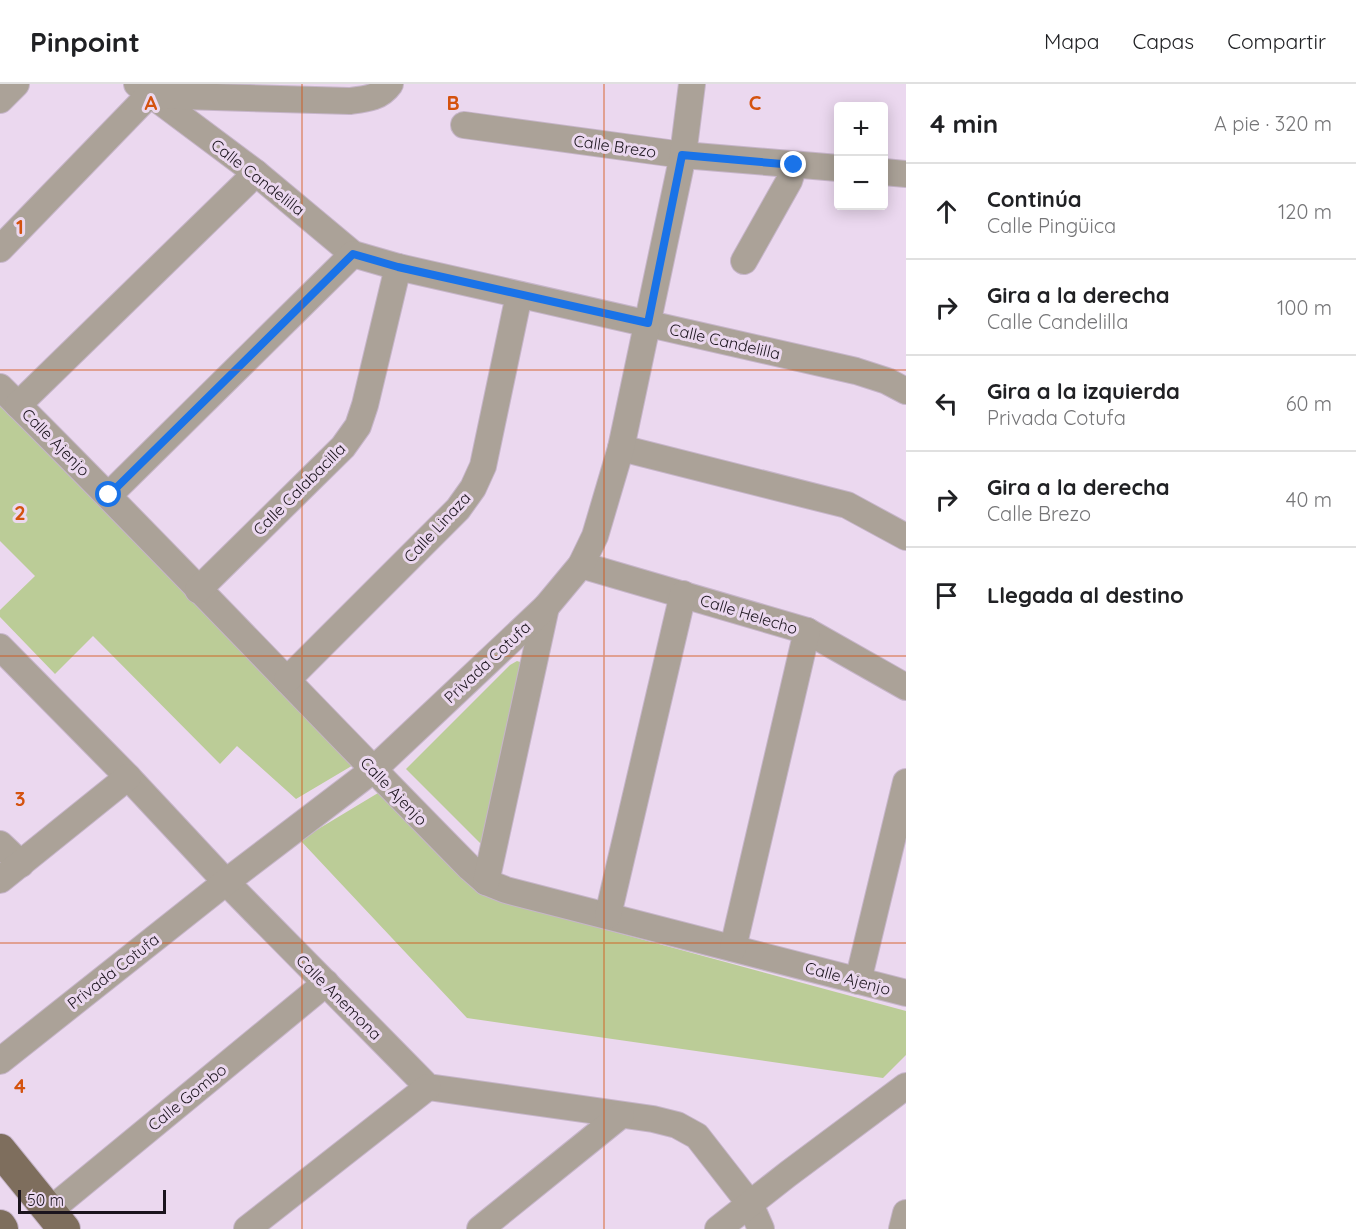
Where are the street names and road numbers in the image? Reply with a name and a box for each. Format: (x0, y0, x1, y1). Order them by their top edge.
street label: Calle Brezo (572, 130, 658, 162)
street label: Calle Candelilla (207, 134, 309, 220)
street label: Calle Candelilla (668, 319, 782, 363)
street label: Calle Ajenjo (18, 404, 94, 480)
street label: Calle Calabacilla (249, 439, 349, 539)
street label: Calle Linaza (399, 488, 475, 566)
street label: Calle Helecho (698, 590, 800, 638)
street label: Privada Cotufa (440, 617, 534, 707)
street label: Calle Ajenjo (356, 753, 432, 829)
street label: Privada Cotufa (63, 929, 163, 1013)
street label: Calle Anemona (292, 950, 386, 1044)
street label: Calle Ajenjo (803, 957, 893, 999)
street label: Calle Gombo (144, 1059, 230, 1135)

